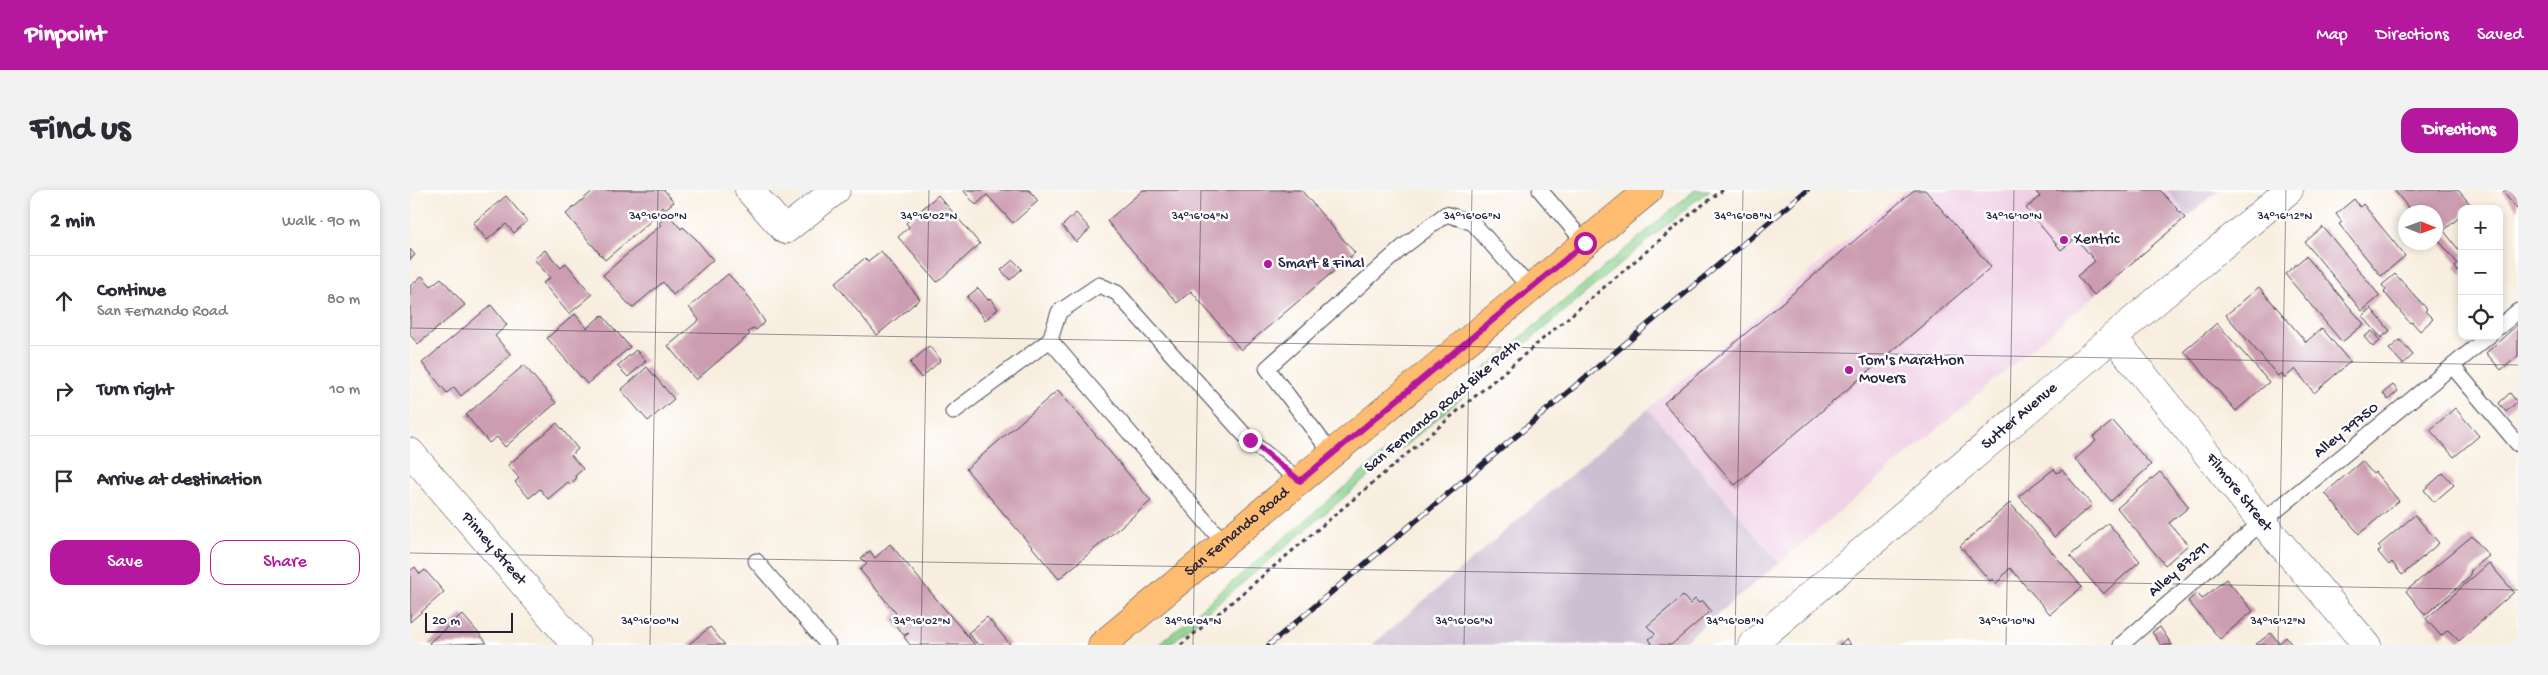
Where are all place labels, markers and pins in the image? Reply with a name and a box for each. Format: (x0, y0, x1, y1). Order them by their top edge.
place label: Xentric (2073, 231, 2120, 250)
marker: Xentric (2058, 234, 2070, 246)
place label: Smart & Final (1278, 255, 1364, 274)
marker: Smart & Final (1262, 258, 1274, 270)
place label: Tom's Marathon Movers (1858, 352, 1965, 389)
marker: Tom's Marathon Movers (1843, 364, 1855, 376)

